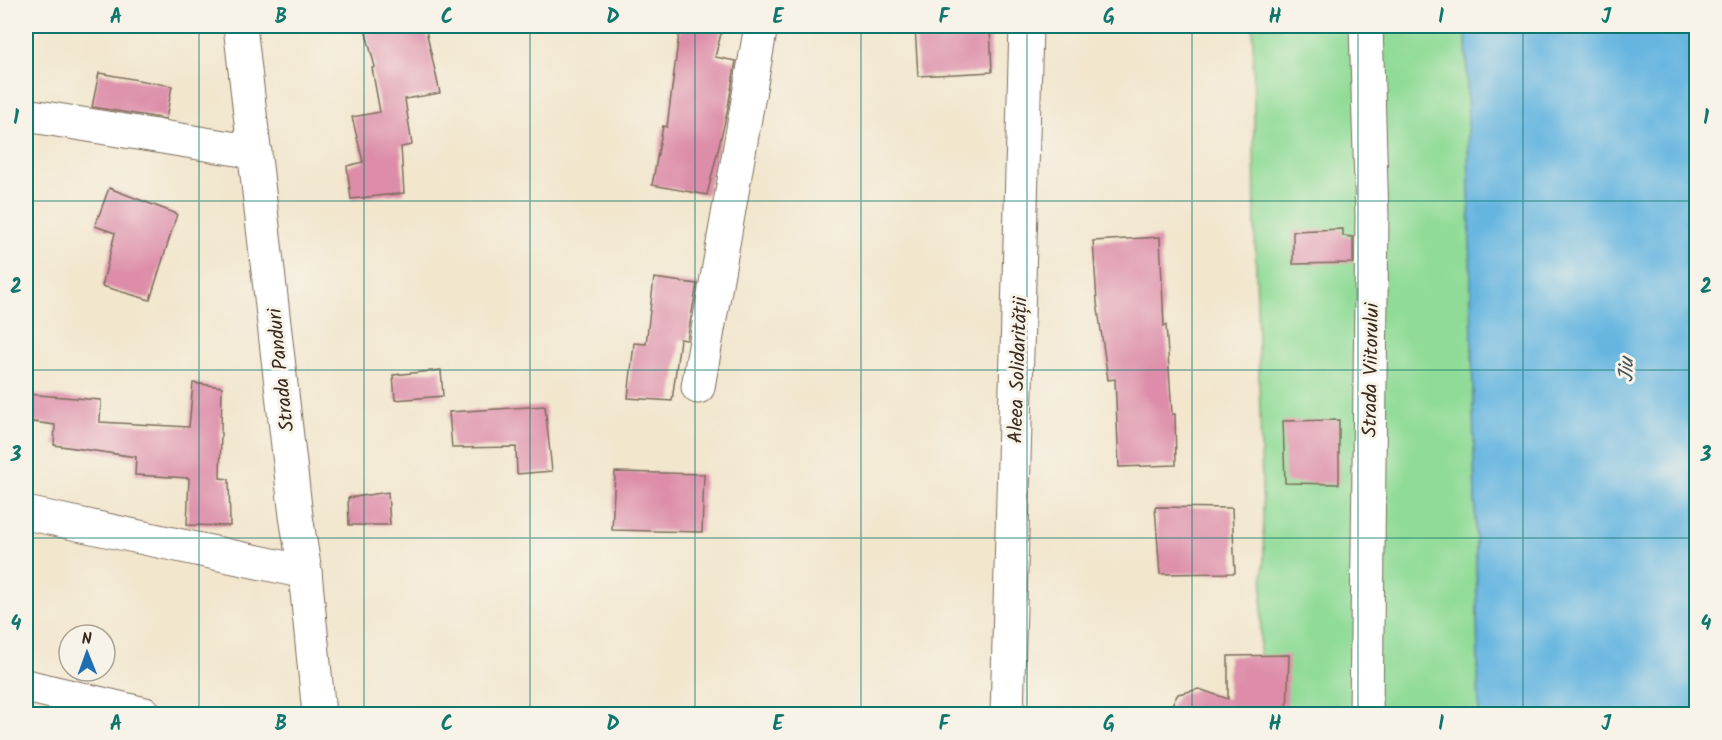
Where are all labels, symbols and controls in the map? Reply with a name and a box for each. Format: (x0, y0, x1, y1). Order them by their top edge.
text: A (110, 2, 122, 34)
text: B (275, 2, 287, 34)
text: C (441, 2, 453, 34)
text: D (606, 2, 620, 34)
text: E (772, 2, 784, 34)
text: F (939, 2, 951, 34)
text: G (1103, 2, 1115, 34)
text: H (1268, 2, 1282, 34)
text: I (1438, 2, 1444, 34)
text: J (1601, 2, 1612, 34)
text: 1 (13, 103, 19, 135)
text: 1 (1703, 103, 1709, 135)
text: 2 (10, 272, 22, 304)
text: 2 (1700, 272, 1712, 304)
street label: Aleea Solidarității (1000, 295, 1038, 444)
street label: Strada Viitorului (1355, 301, 1389, 437)
street label: Strada Panduri (259, 305, 304, 433)
water label: Jiu (1611, 354, 1644, 383)
text: 3 (10, 440, 22, 472)
text: 3 (1700, 440, 1712, 472)
text: 4 (11, 609, 22, 641)
text: 4 (1701, 609, 1712, 641)
north arrow (57, 623, 117, 683)
text: N (81, 627, 92, 652)
text: A (110, 709, 122, 740)
text: B (275, 709, 287, 740)
text: C (441, 709, 453, 740)
text: D (606, 709, 620, 740)
text: E (772, 709, 784, 740)
text: F (939, 709, 951, 740)
text: G (1103, 709, 1115, 740)
text: H (1268, 709, 1282, 740)
text: I (1438, 709, 1444, 740)
text: J (1601, 709, 1612, 740)

